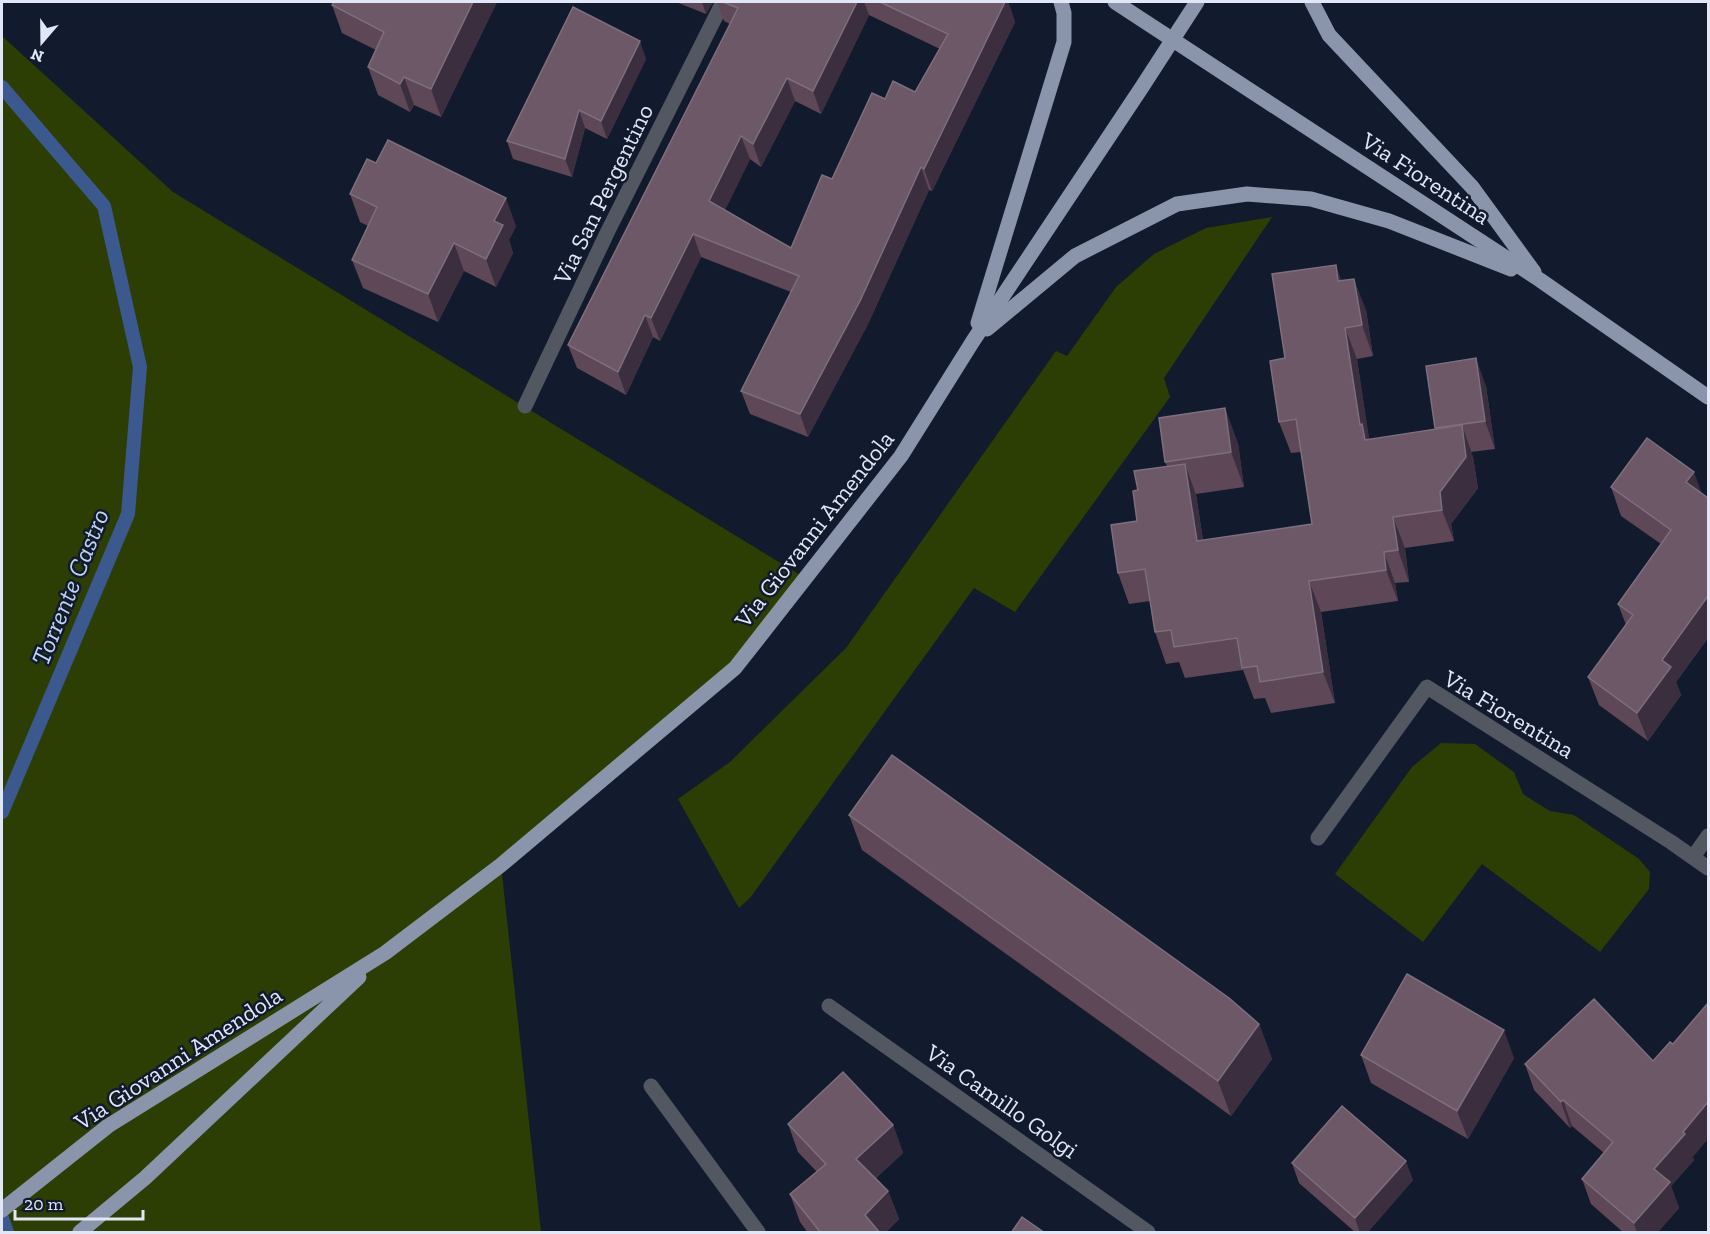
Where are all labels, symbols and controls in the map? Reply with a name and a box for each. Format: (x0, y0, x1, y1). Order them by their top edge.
north arrow (12, 12, 72, 72)
text: N (28, 45, 46, 67)
street label: Via San Pergentino (546, 99, 659, 290)
street label: Via Fiorentina (1355, 125, 1496, 231)
street label: Via Giovanni Amendola (728, 425, 900, 634)
water label: Torrente Castro (24, 504, 116, 670)
street label: Via Fiorentina (1438, 663, 1580, 765)
street label: Via Giovanni Amendola (68, 980, 288, 1136)
street label: Via Camillo Golgi (920, 1037, 1084, 1164)
scale bar (15, 1183, 142, 1221)
text: 20 m (24, 1193, 64, 1215)

